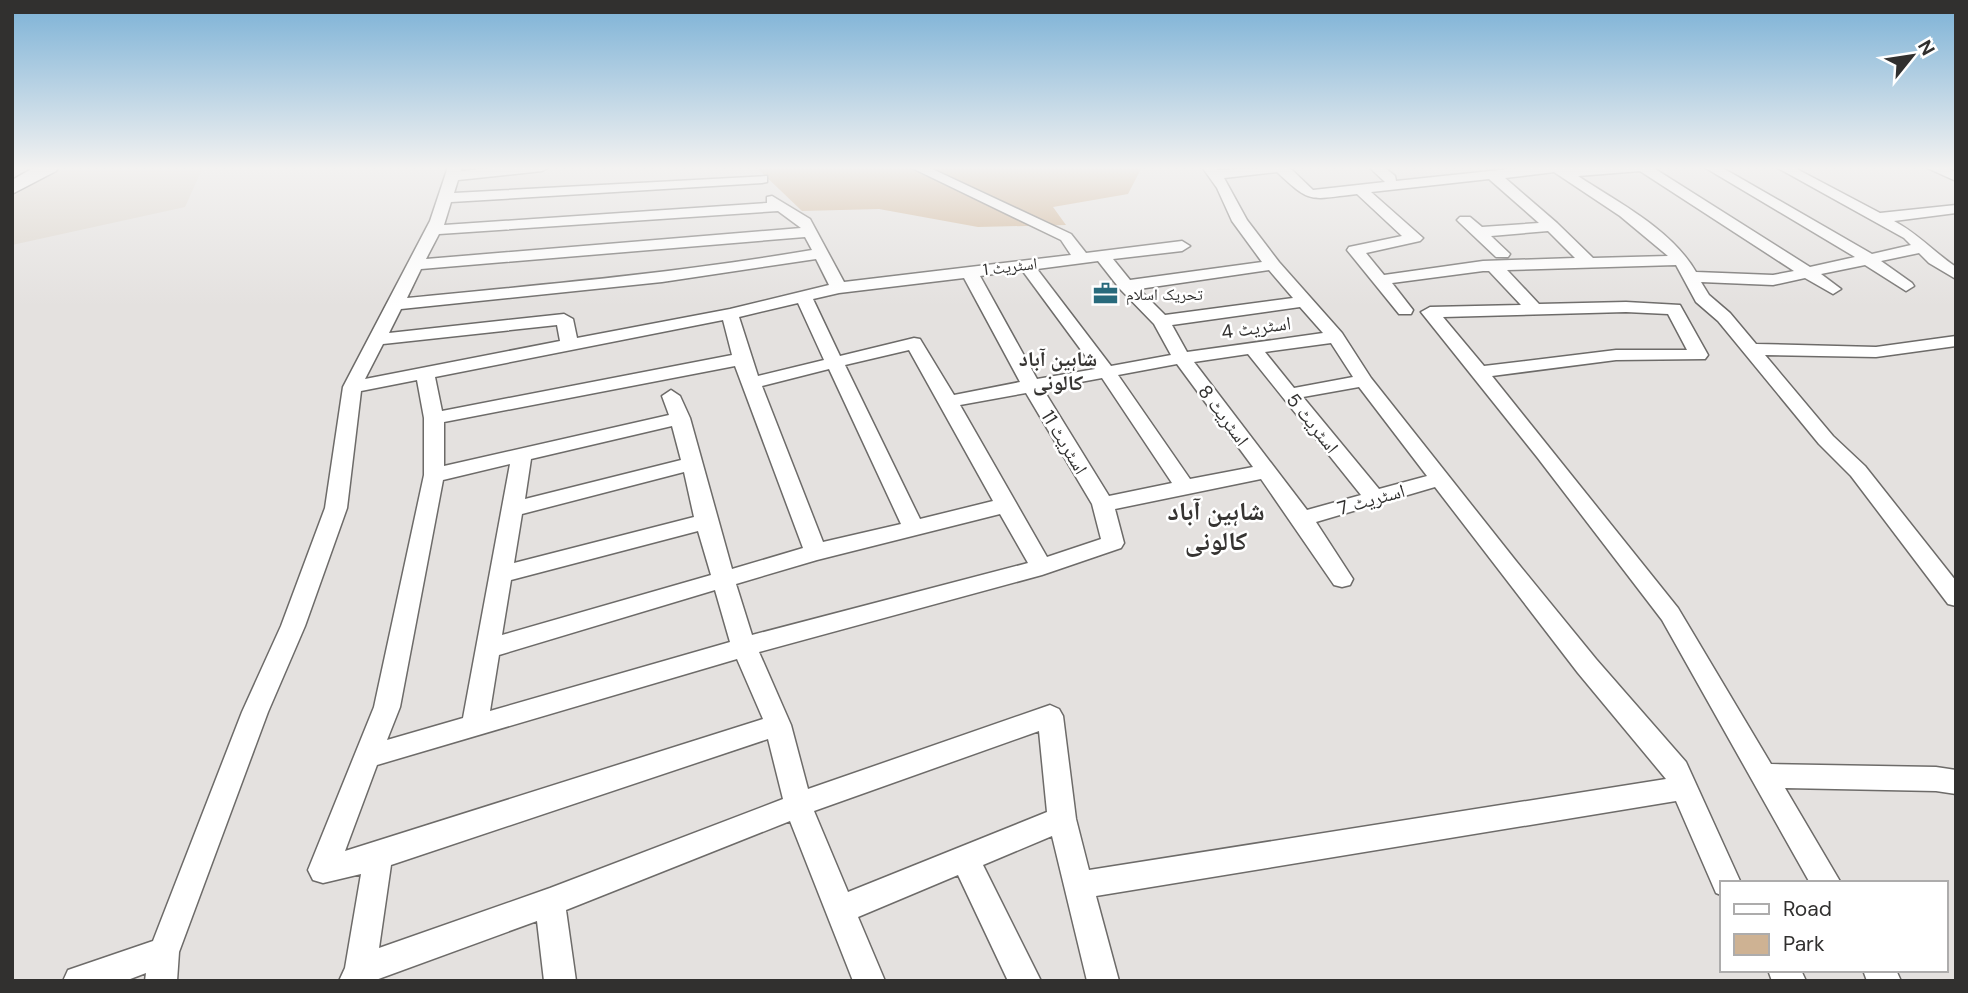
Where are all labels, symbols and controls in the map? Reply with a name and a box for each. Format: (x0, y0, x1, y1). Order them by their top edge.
north arrow (1877, 21, 1947, 91)
text: N (1912, 35, 1941, 60)
street label: اسٹریٹ 1 (982, 253, 1038, 280)
office icon: تحریک اسلام (1092, 280, 1120, 308)
place label: تحریک اسلام (1126, 284, 1203, 305)
street label: اسٹریٹ 4 (1220, 310, 1293, 345)
district label: شاہین آباد کالونی (1019, 345, 1097, 397)
street label: اسٹریٹ 8 (1192, 380, 1255, 451)
street label: اسٹریٹ 5 (1281, 388, 1344, 458)
street label: اسٹریٹ 11 (1036, 406, 1093, 479)
street label: اسٹریٹ 7 (1335, 478, 1408, 521)
district label: شاہین آباد کالونی (1167, 494, 1265, 558)
legend (1720, 881, 1947, 972)
text: Road (1783, 895, 1832, 923)
text: Park (1783, 930, 1825, 958)

